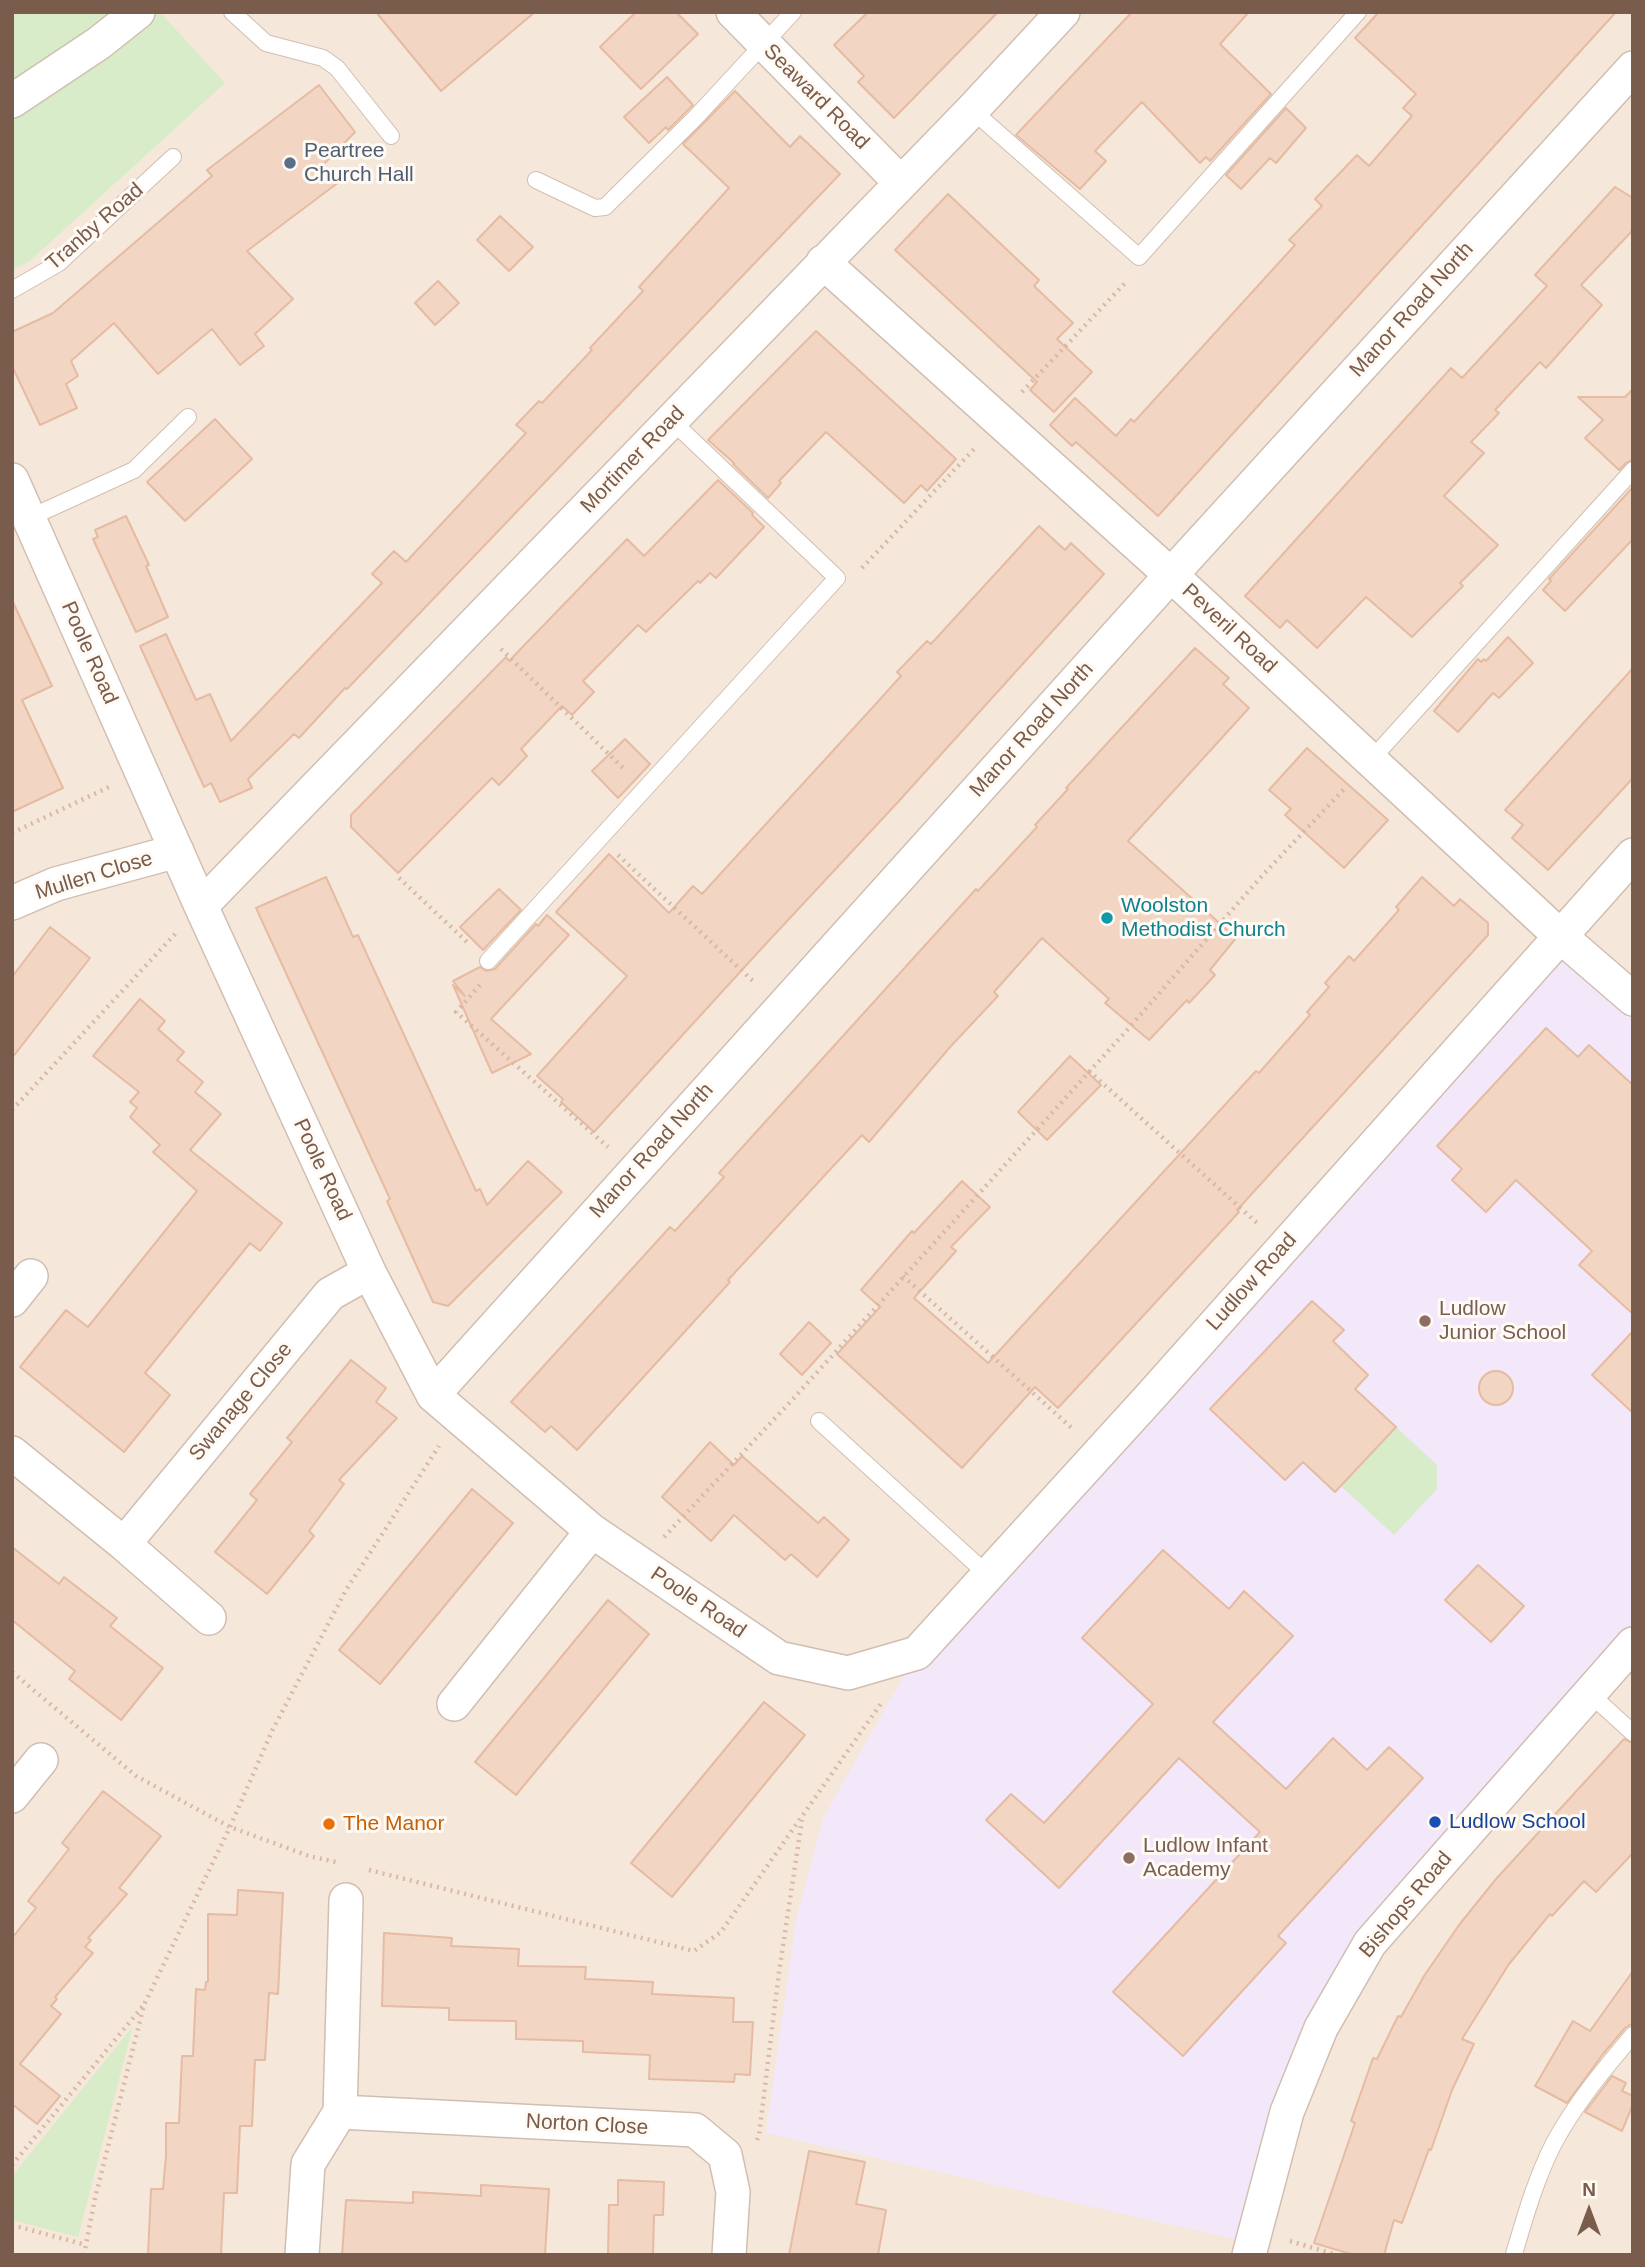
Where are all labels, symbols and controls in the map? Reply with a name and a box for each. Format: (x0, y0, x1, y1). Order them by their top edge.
street label: Seaward Road (758, 39, 874, 155)
place label: Peartree Church Hall (304, 138, 414, 188)
marker: Peartree Church Hall (282, 155, 298, 171)
street label: Tranby Road (41, 178, 149, 276)
street label: Manor Road North (1345, 237, 1479, 383)
street label: Mortimer Road (576, 401, 690, 519)
street label: Peveril Road (1176, 579, 1282, 679)
street label: Poole Road (55, 598, 123, 708)
street label: Manor Road North (965, 657, 1099, 803)
street label: Mullen Close (32, 846, 156, 906)
place label: Woolston Methodist Church (1121, 893, 1286, 943)
marker: Woolston Methodist Church (1099, 910, 1115, 926)
street label: Manor Road North (585, 1078, 719, 1224)
street label: Poole Road (287, 1115, 357, 1225)
street label: Ludlow Road (1202, 1228, 1302, 1336)
place label: Ludlow Junior School (1439, 1296, 1566, 1346)
marker: Ludlow Junior School (1417, 1313, 1433, 1329)
street label: Swanage Close (184, 1338, 298, 1466)
street label: Poole Road (645, 1562, 751, 1644)
place label: Ludlow School (1449, 1809, 1586, 1835)
place label: The Manor (343, 1811, 445, 1837)
marker: Ludlow School (1427, 1814, 1443, 1830)
marker: The Manor (321, 1816, 337, 1832)
place label: Ludlow Infant Academy (1143, 1833, 1268, 1883)
street label: Bishops Road (1354, 1847, 1458, 1963)
marker: Ludlow Infant Academy (1121, 1850, 1137, 1866)
street label: Norton Close (525, 2109, 649, 2141)
north arrow (1554, 2176, 1624, 2246)
text: N (1582, 2179, 1596, 2200)

